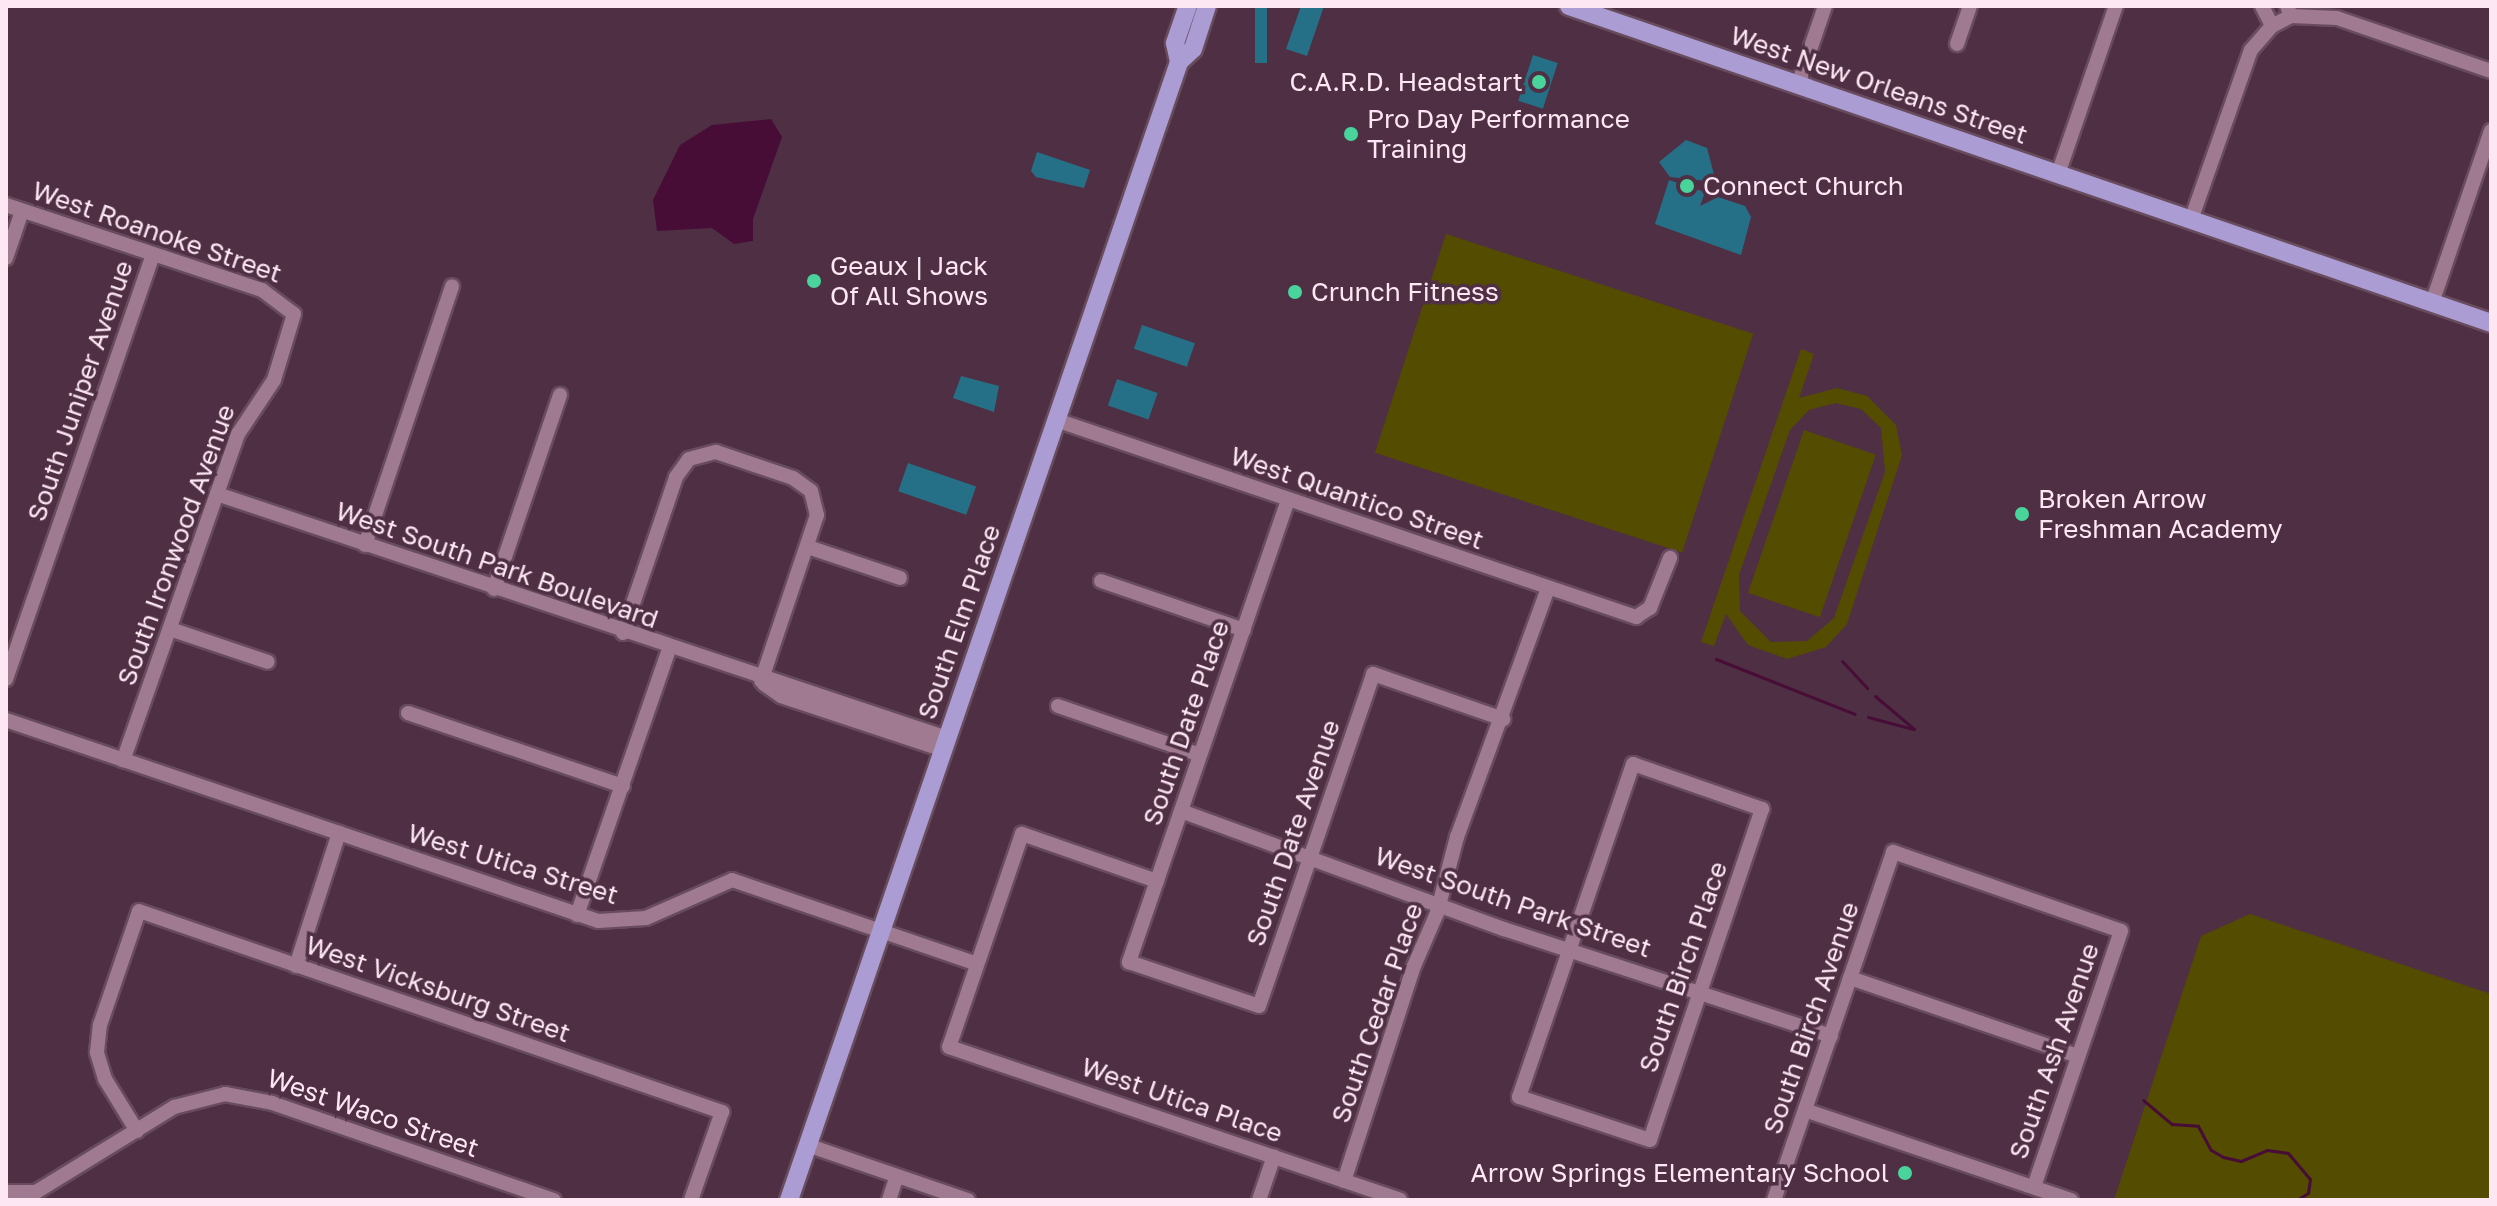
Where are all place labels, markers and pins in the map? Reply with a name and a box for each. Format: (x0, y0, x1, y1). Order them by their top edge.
place label: C.A.R.D. Headstart (1289, 66, 1523, 98)
marker: C.A.R.D. Headstart (1530, 73, 1548, 91)
place label: Pro Day Performance Training (1367, 103, 1630, 164)
marker: Pro Day Performance Training (1342, 125, 1360, 143)
place label: Connect Church (1703, 170, 1904, 202)
marker: Connect Church (1678, 177, 1696, 195)
place label: Geaux | Jack Of All Shows (830, 250, 988, 312)
marker: Geaux | Jack Of All Shows (805, 272, 823, 290)
place label: Crunch Fitness (1311, 276, 1499, 308)
marker: Crunch Fitness (1286, 283, 1304, 301)
place label: Broken Arrow Freshman Academy (2038, 483, 2283, 544)
marker: Broken Arrow Freshman Academy (2013, 505, 2031, 523)
place label: Arrow Springs Elementary School (1470, 1157, 1889, 1189)
marker: Arrow Springs Elementary School (1896, 1164, 1914, 1182)

